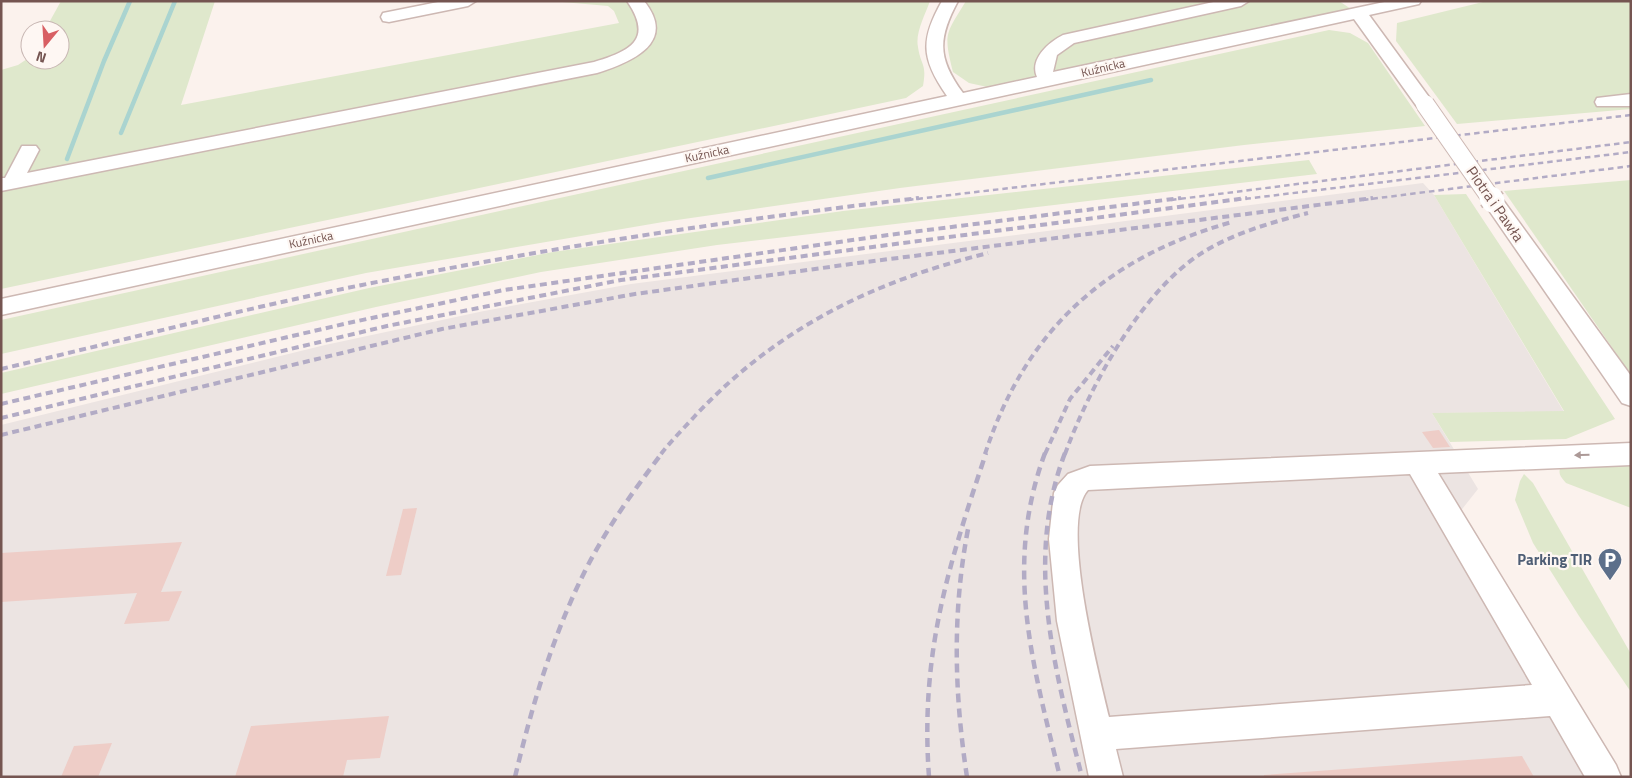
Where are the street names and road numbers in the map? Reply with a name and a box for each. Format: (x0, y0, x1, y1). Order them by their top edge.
street label: Kuźnicka (1079, 53, 1127, 82)
street label: Kuźnicka (683, 140, 731, 167)
street label: Piotra i Pawła (1461, 161, 1530, 247)
street label: Kuźnicka (287, 226, 335, 253)

